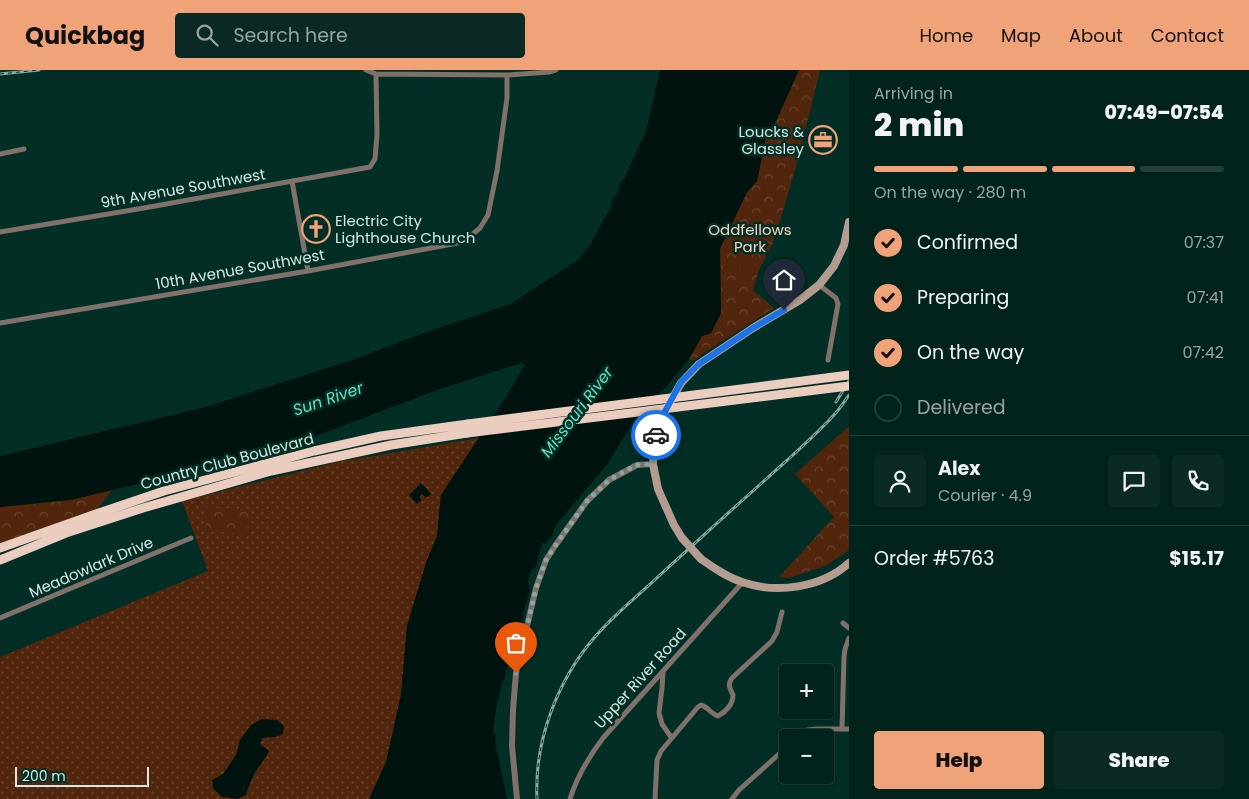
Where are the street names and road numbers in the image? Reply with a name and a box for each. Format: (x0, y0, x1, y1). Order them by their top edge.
street label: 9th Avenue Southwest (99, 163, 267, 213)
street label: 10th Avenue Southwest (154, 244, 326, 294)
street label: Country Club Boulevard (138, 428, 316, 494)
street label: Meadowlark Drive (26, 531, 156, 603)
street label: Upper River Road (589, 623, 691, 733)

